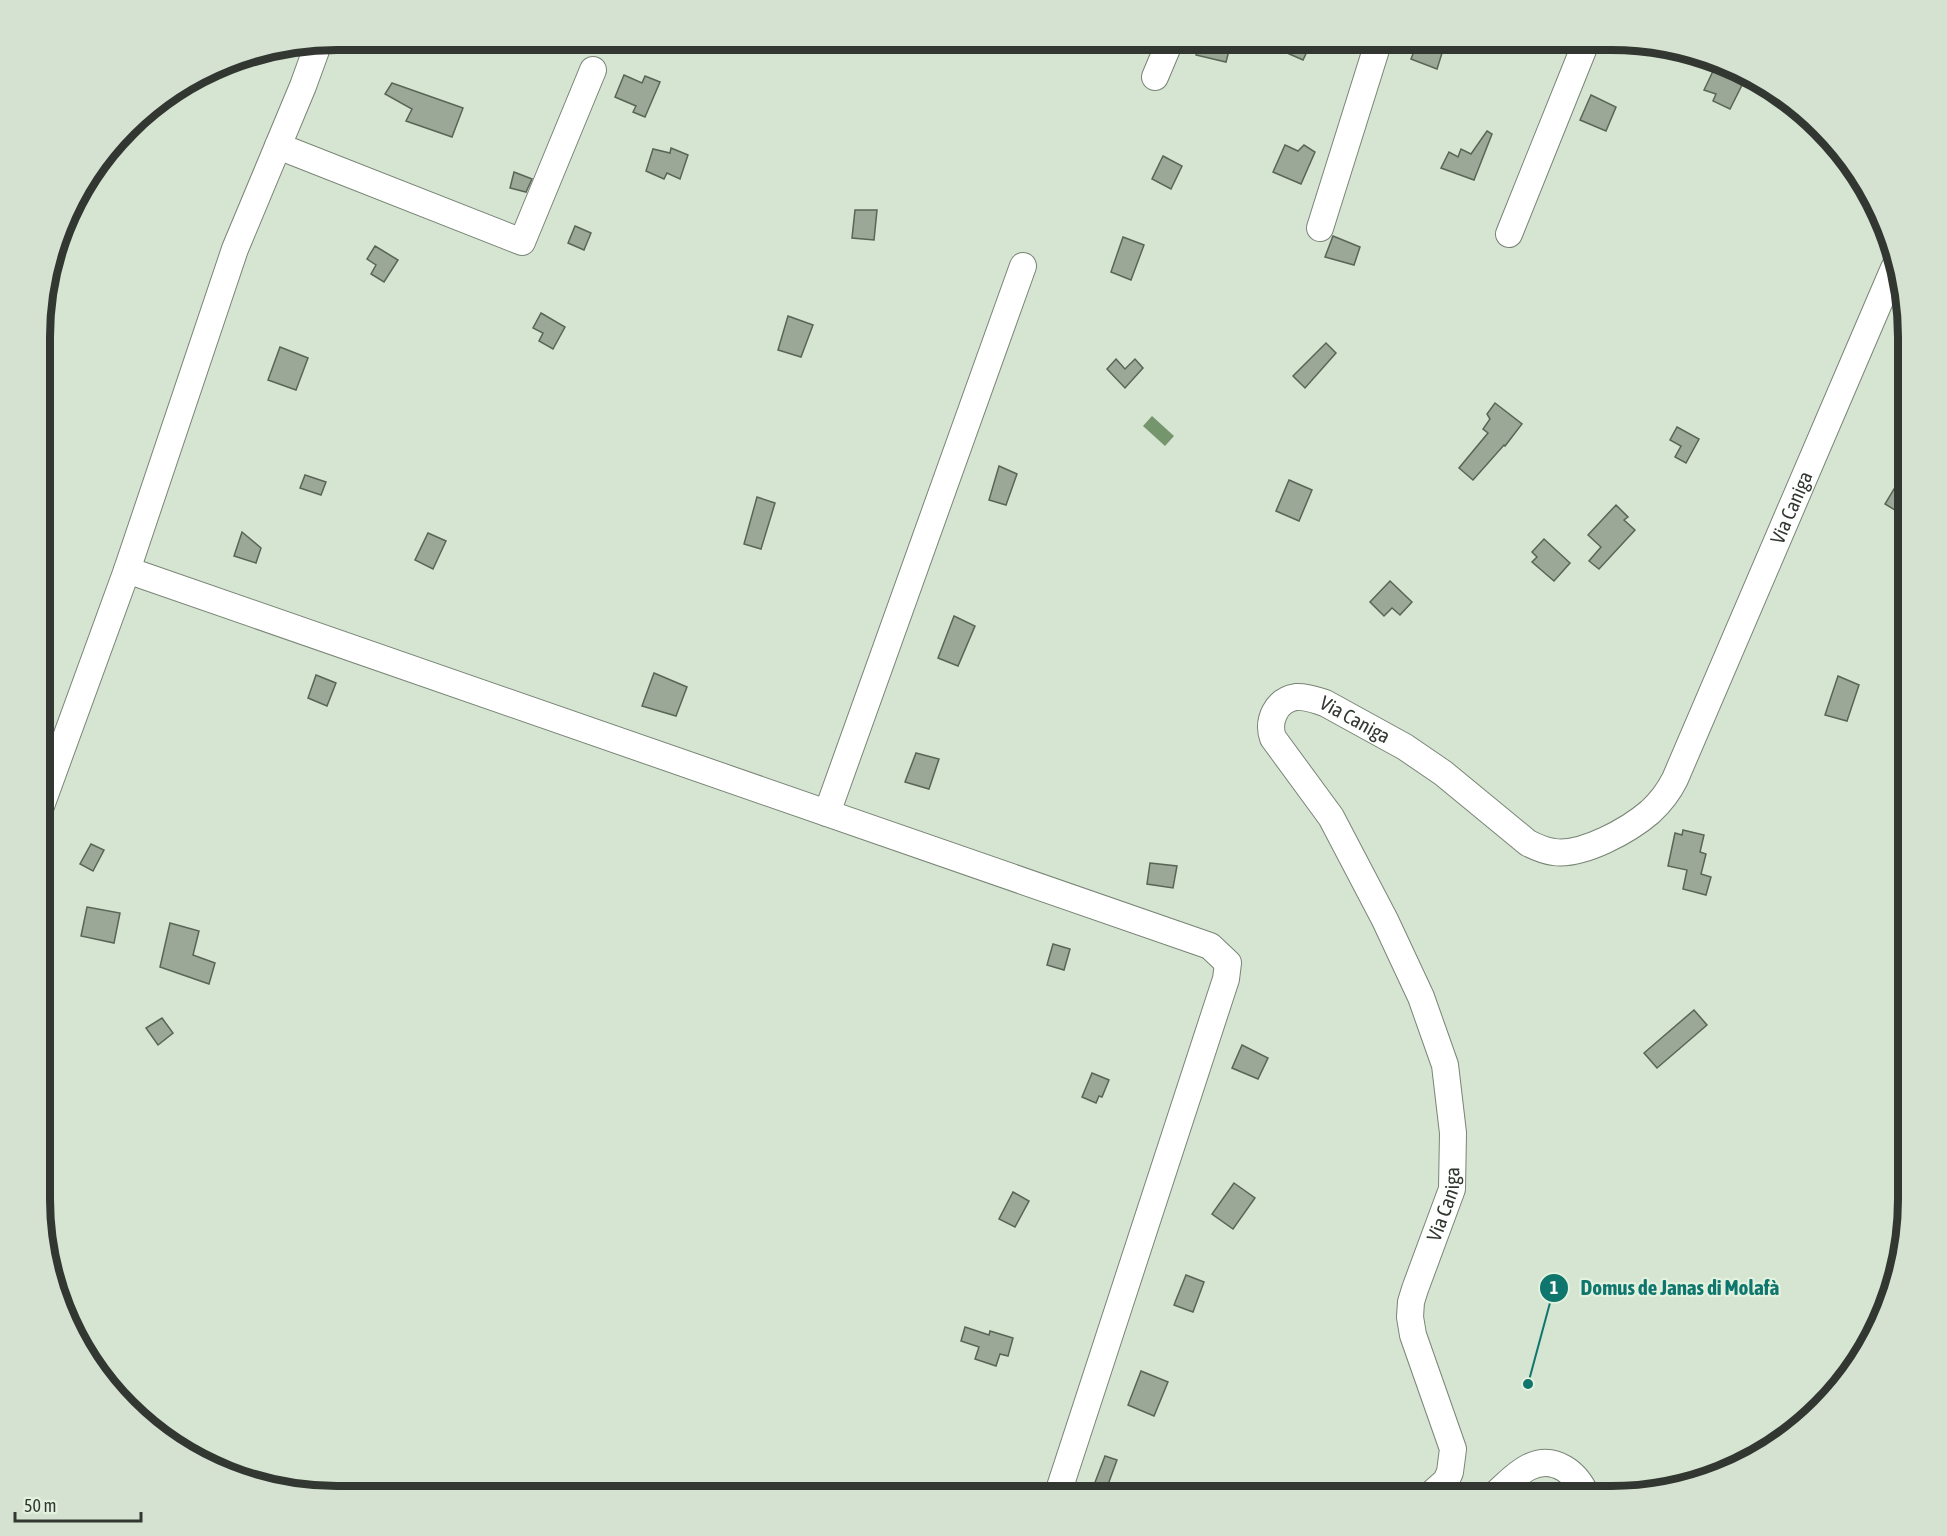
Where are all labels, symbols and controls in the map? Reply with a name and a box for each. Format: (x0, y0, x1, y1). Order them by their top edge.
street label: Via Caniga (1765, 468, 1817, 547)
street label: Via Caniga (1316, 691, 1394, 748)
street label: Via Caniga (1422, 1167, 1463, 1244)
callout: Domus de Janas di Molafà (1539, 1268, 1791, 1307)
text: Domus de Janas di Molafà (1581, 1275, 1780, 1299)
text: 1 (1550, 1277, 1558, 1298)
scale bar (15, 1485, 141, 1523)
text: 50 m (24, 1495, 56, 1516)

